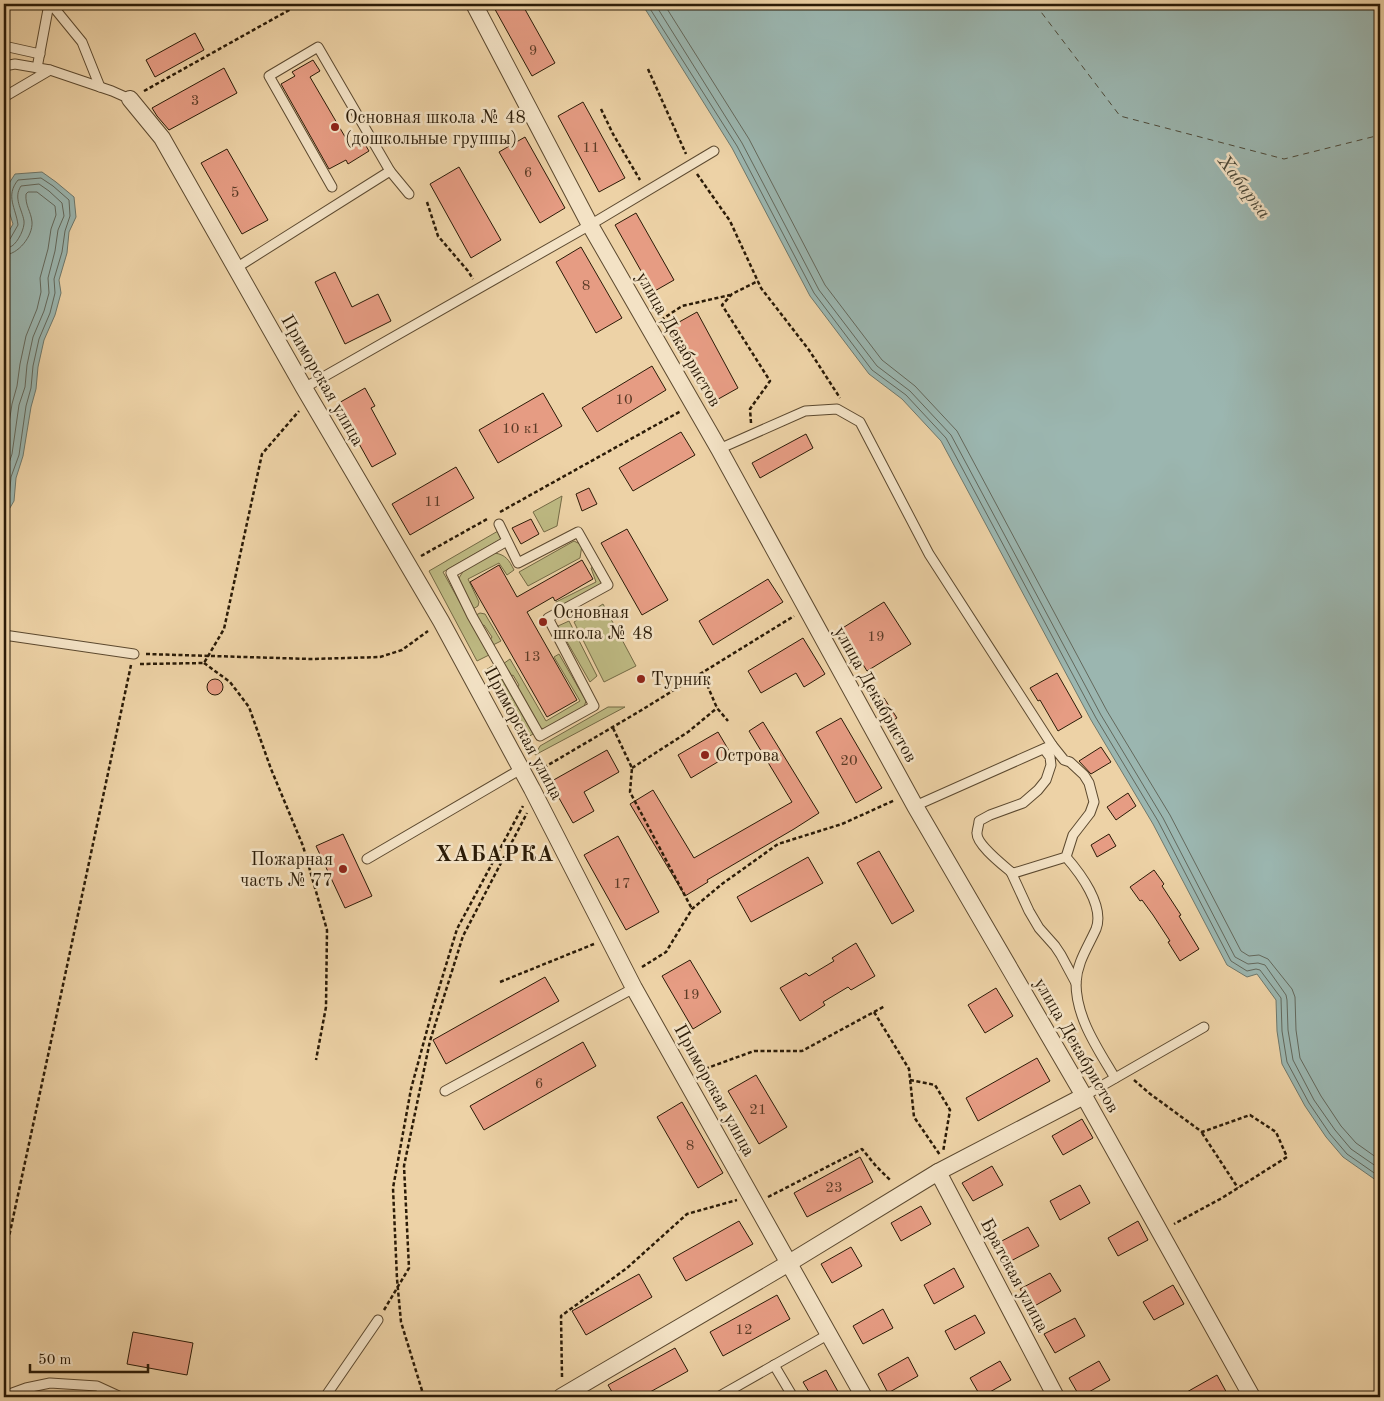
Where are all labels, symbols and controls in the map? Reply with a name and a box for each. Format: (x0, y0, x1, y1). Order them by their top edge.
house number: 9 (529, 44, 537, 59)
house number: 3 (191, 94, 199, 109)
place label: Основная школа № 48 (дошкольные группы) (345, 109, 526, 148)
marker: Основная школа № 48 (дошкольные группы) (329, 121, 341, 133)
house number: 11 (582, 141, 600, 156)
water label: Хабарка (1213, 151, 1274, 223)
house number: 6 (524, 166, 532, 181)
house number: 5 (231, 186, 239, 201)
street label: улица Декабристов (632, 269, 724, 410)
house number: 8 (582, 279, 590, 294)
street label: Приморская улица (277, 312, 367, 449)
house number: 10 (615, 393, 633, 408)
house number: 10 к1 (502, 422, 540, 437)
house number: 11 (424, 495, 442, 510)
place label: Основная школа № 48 (553, 604, 653, 643)
marker: Основная школа № 48 (537, 616, 549, 628)
street label: улица Декабристов (830, 623, 920, 766)
house number: 19 (867, 630, 885, 645)
house number: 13 (523, 650, 541, 665)
street label: Приморская улица (480, 664, 566, 803)
place label: Турник (651, 671, 711, 689)
marker: Турник (635, 673, 647, 685)
place label: Острова (715, 747, 780, 765)
marker: Острова (699, 749, 711, 761)
house number: 20 (840, 754, 858, 769)
district label: ХАБАРКА (435, 844, 555, 866)
place label: Пожарная часть № 77 (240, 851, 333, 890)
marker: Пожарная часть № 77 (337, 863, 349, 875)
house number: 17 (613, 877, 631, 892)
street label: улица Декабристов (1030, 975, 1122, 1116)
house number: 19 (682, 988, 700, 1003)
street label: Приморская улица (670, 1021, 758, 1160)
house number: 6 (535, 1077, 543, 1092)
house number: 21 (749, 1103, 767, 1118)
house number: 8 (686, 1139, 694, 1154)
house number: 23 (825, 1181, 843, 1196)
street label: Братская улица (977, 1216, 1052, 1335)
house number: 12 (735, 1323, 753, 1338)
scale bar (30, 1341, 148, 1373)
text: 50 m (38, 1353, 72, 1368)

